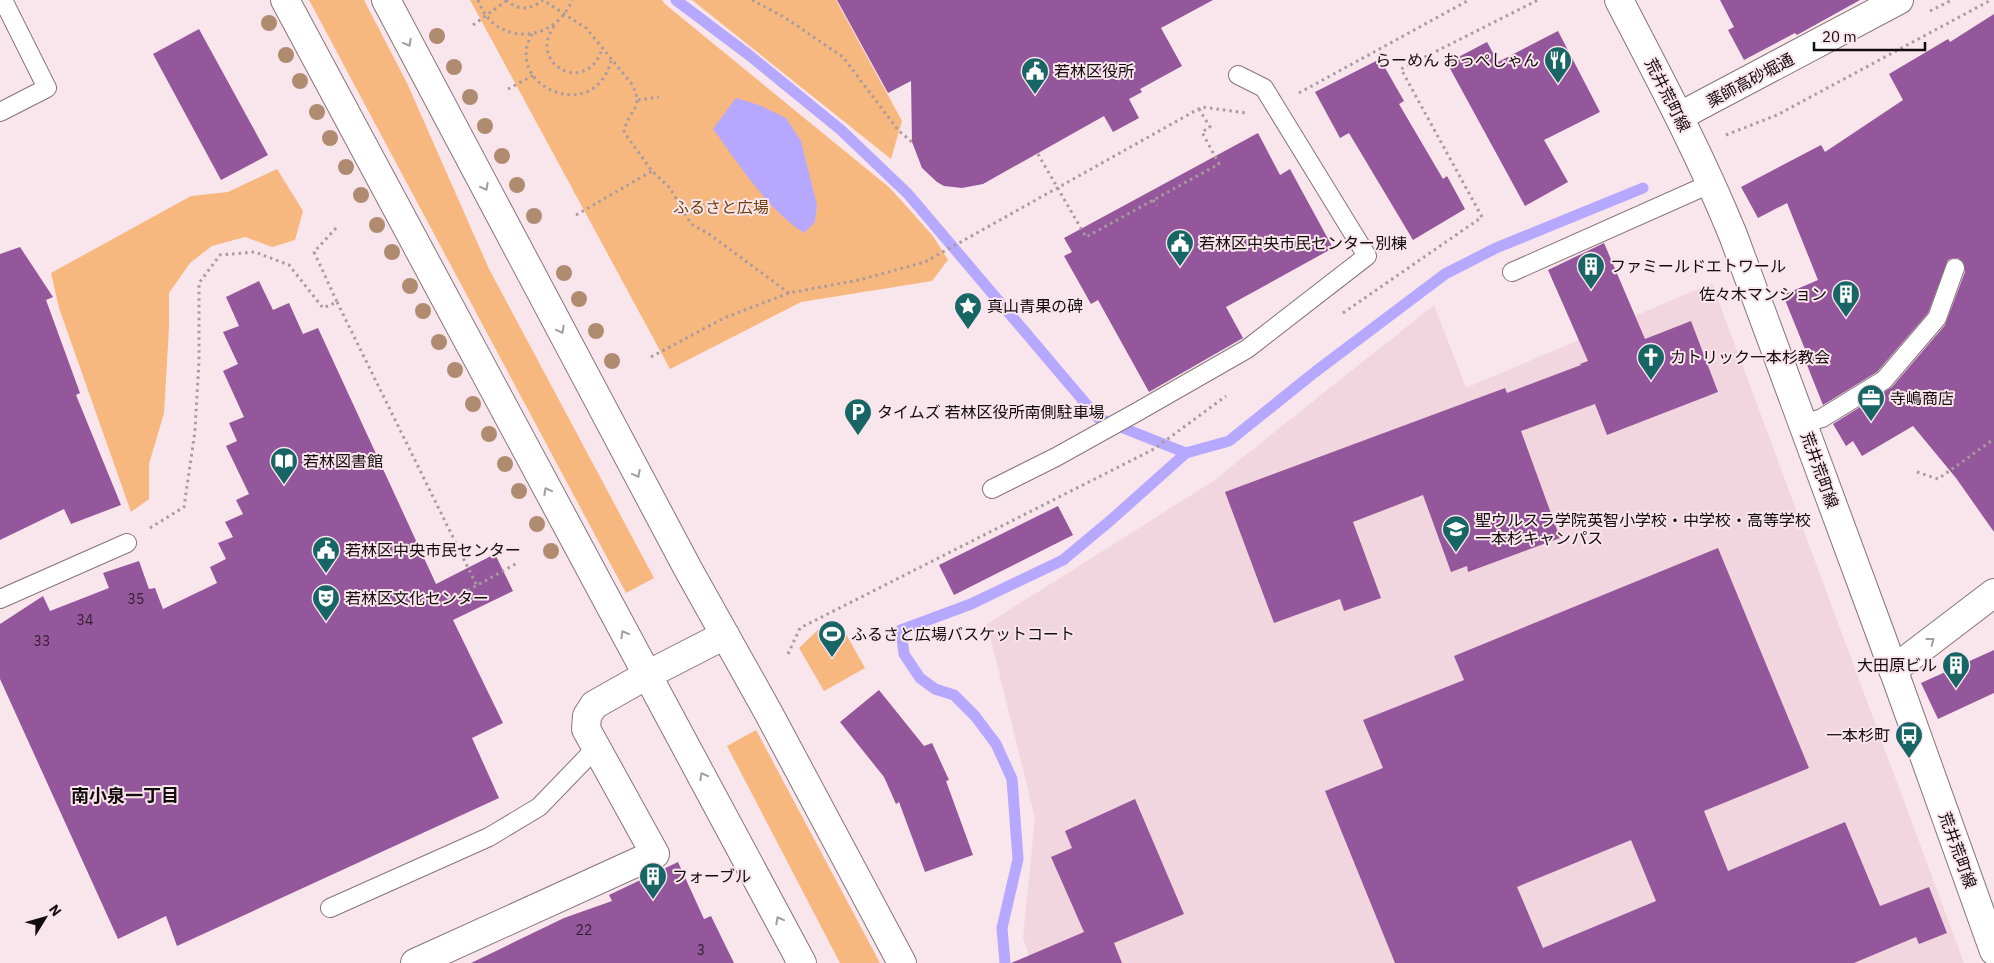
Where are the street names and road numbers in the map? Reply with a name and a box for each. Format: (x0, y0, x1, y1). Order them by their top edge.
street label: 薬師高砂堀通 (1703, 49, 1797, 111)
street label: 荒井荒町線 (1641, 55, 1695, 135)
street label: 荒井荒町線 (1797, 429, 1843, 511)
street label: 荒井荒町線 (1935, 809, 1981, 891)

